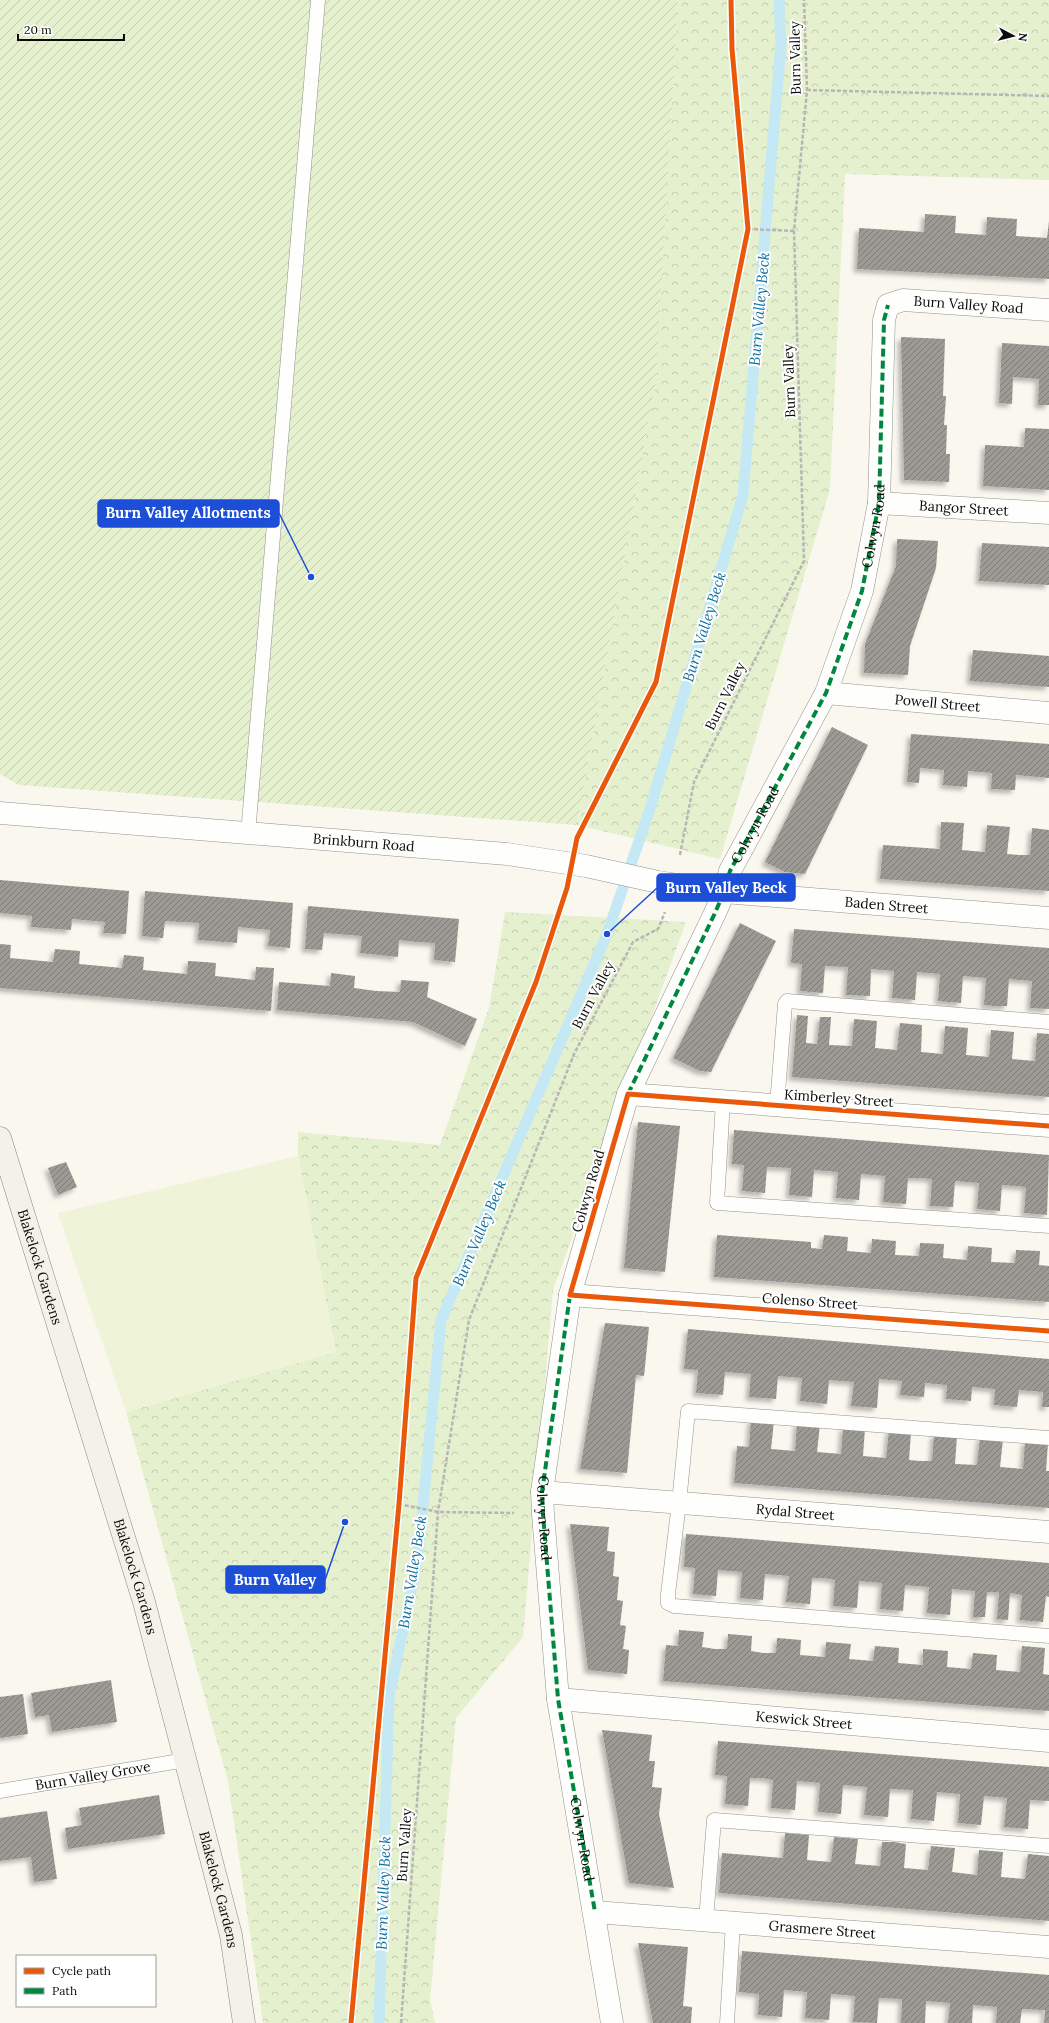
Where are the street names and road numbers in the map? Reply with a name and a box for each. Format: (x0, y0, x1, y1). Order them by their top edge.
street label: Burn Valley (785, 20, 805, 95)
street label: Burn Valley Road (913, 292, 1024, 317)
street label: Burn Valley (779, 343, 799, 418)
street label: Colwyn Road (858, 484, 889, 570)
street label: Bangor Street (918, 496, 1010, 520)
street label: Burn Valley (701, 658, 750, 733)
street label: Powell Street (894, 690, 982, 716)
street label: Colwyn Road (727, 783, 783, 867)
street label: Brinkburn Road (312, 829, 415, 855)
street label: Baden Street (844, 893, 929, 917)
street label: Burn Valley (568, 958, 619, 1032)
street label: Kimberley Street (784, 1085, 895, 1111)
street label: Colwyn Road (568, 1148, 608, 1234)
street label: Blakelock Gardens (14, 1207, 66, 1327)
street label: Colenso Street (762, 1289, 859, 1313)
street label: Colwyn Road (533, 1474, 556, 1561)
street label: Rydal Street (755, 1500, 836, 1524)
street label: Blakelock Gardens (110, 1516, 161, 1636)
street label: Keswick Street (755, 1707, 854, 1733)
street label: Burn Valley Grove (34, 1757, 152, 1794)
street label: Colwyn Road (566, 1796, 599, 1883)
street label: Burn Valley (392, 1807, 416, 1882)
street label: Blakelock Gardens (195, 1829, 242, 1949)
street label: Grasmere Street (768, 1916, 877, 1943)

